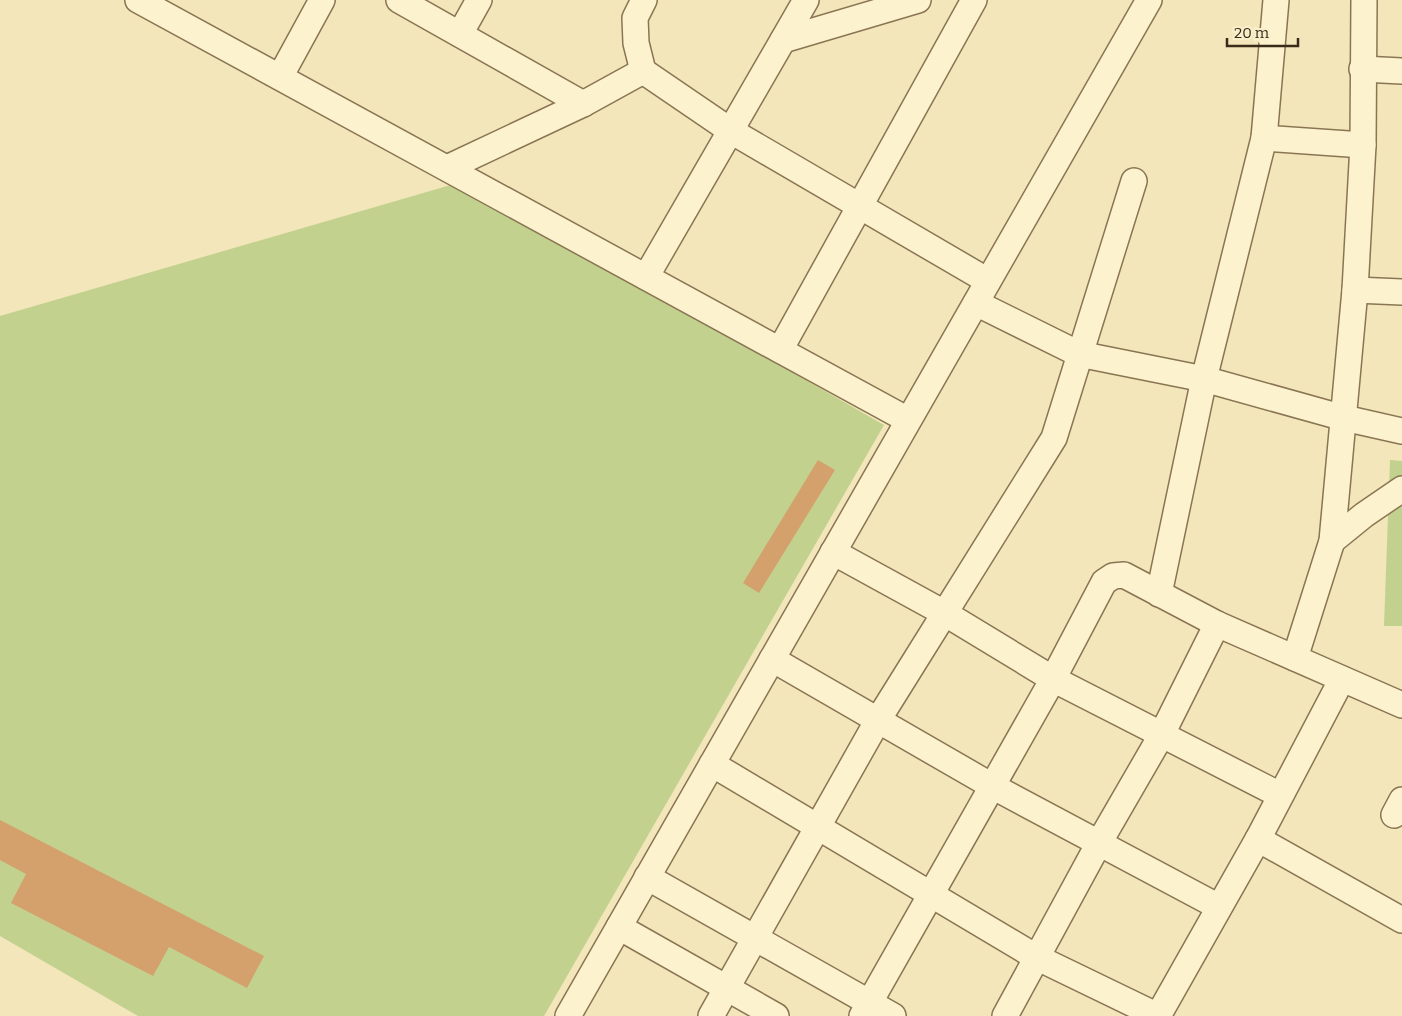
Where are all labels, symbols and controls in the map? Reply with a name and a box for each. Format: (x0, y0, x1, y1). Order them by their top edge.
scale bar (1227, 15, 1298, 47)
text: 20 m (1234, 24, 1270, 42)

